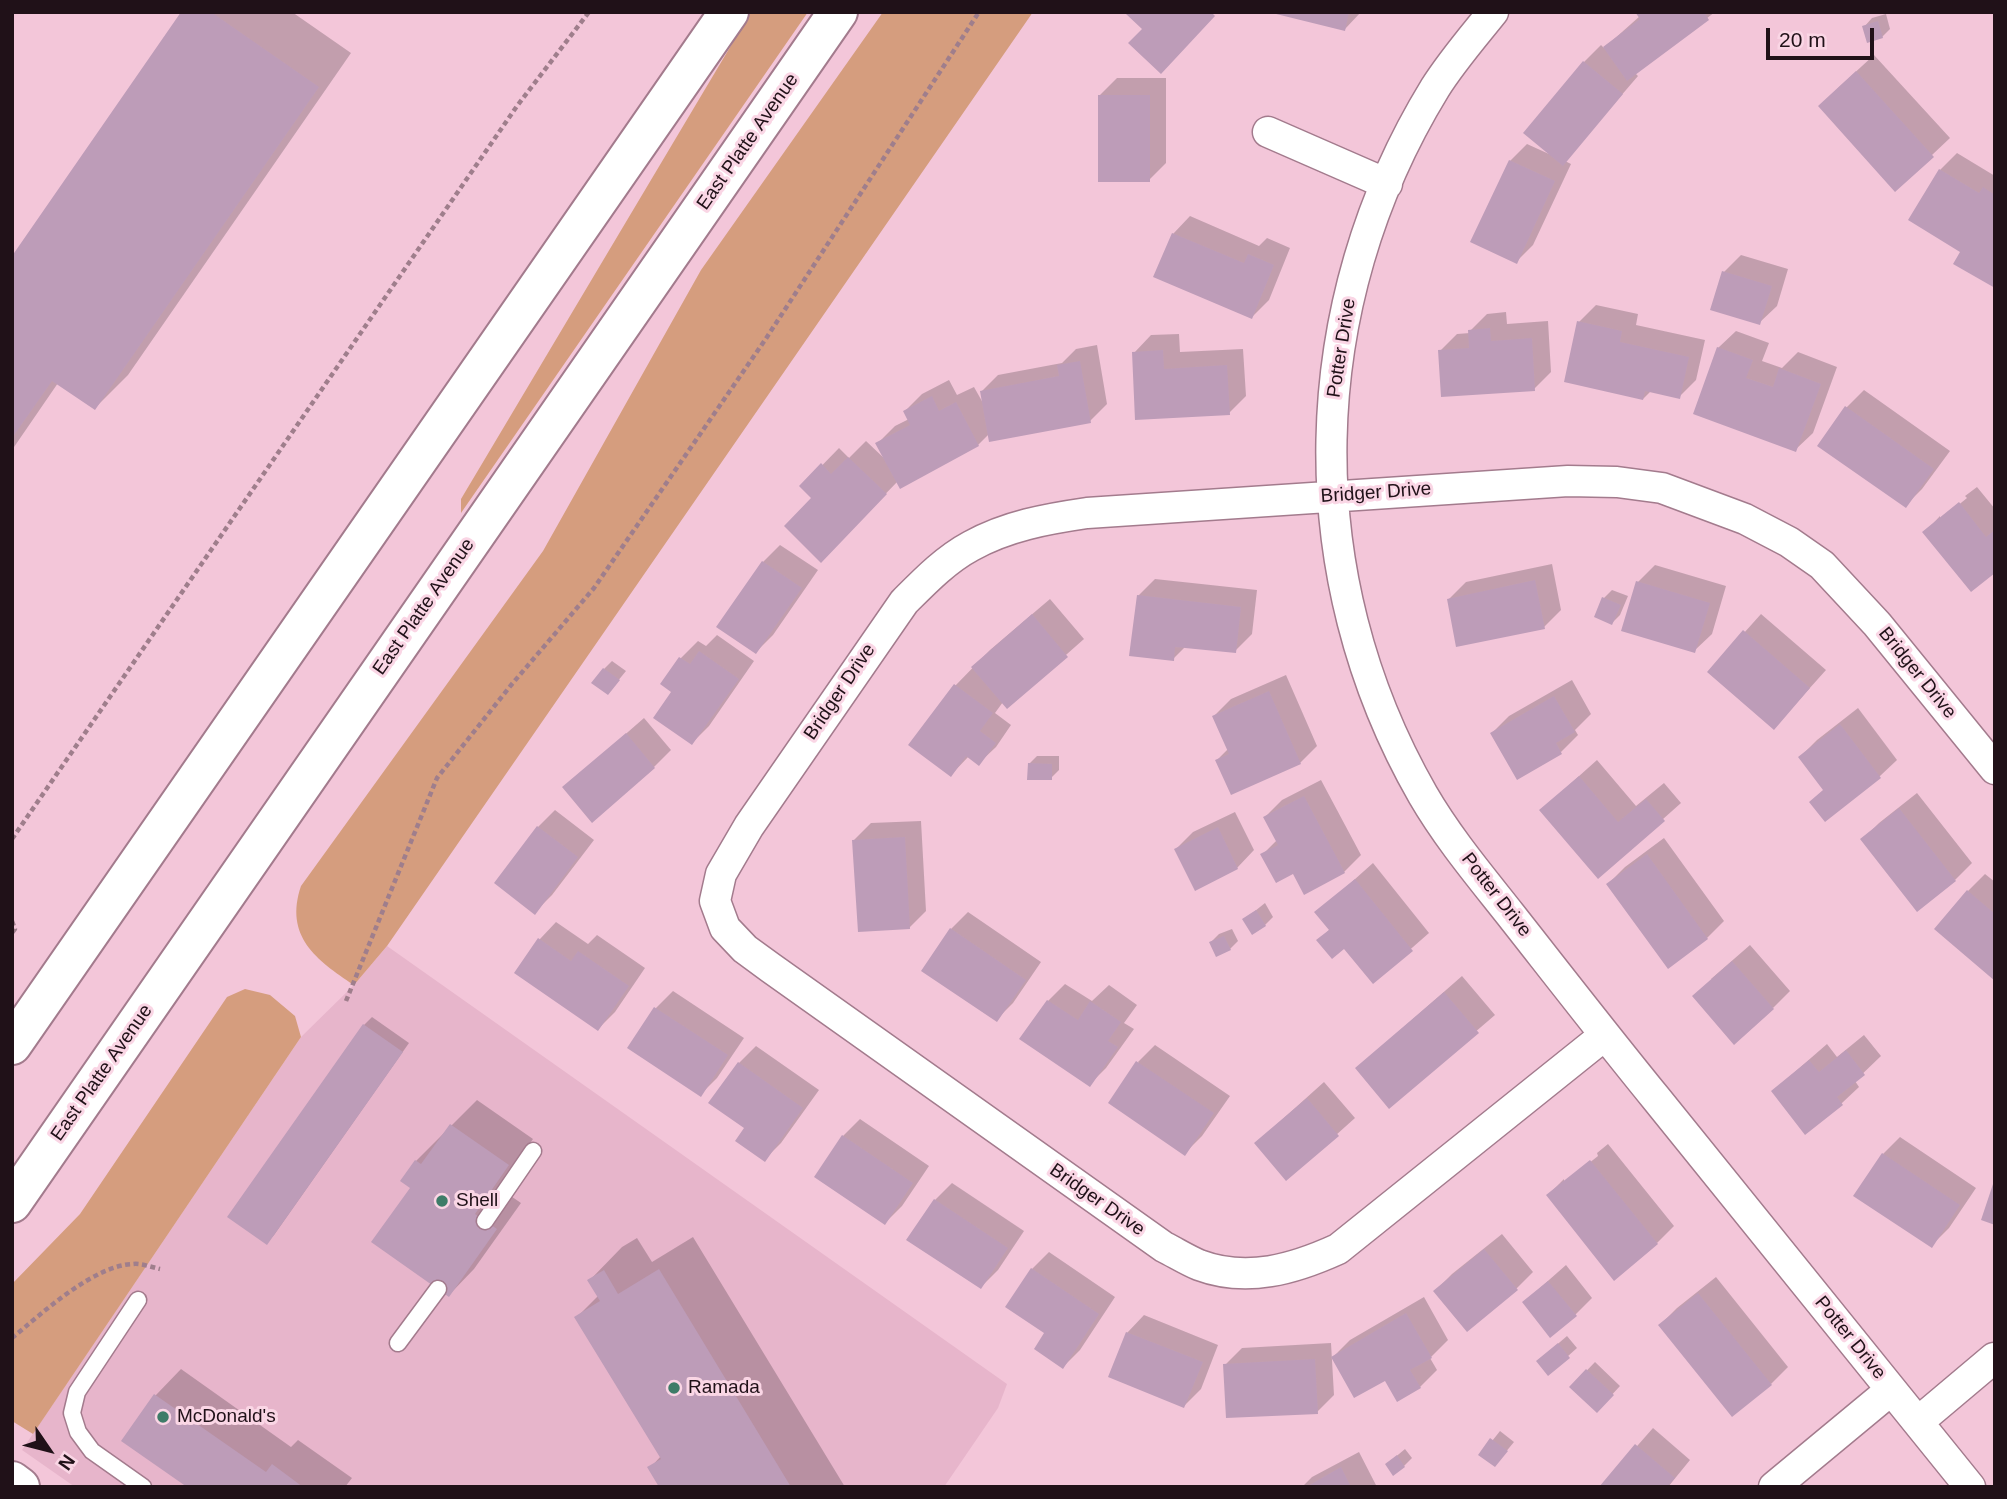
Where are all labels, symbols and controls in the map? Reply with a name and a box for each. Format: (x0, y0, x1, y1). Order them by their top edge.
scale bar (1769, 14, 1878, 58)
text: 20 m (1779, 28, 1826, 51)
street label: East Platte Avenue (692, 69, 804, 215)
street label: Potter Drive (1323, 297, 1361, 399)
street label: Bridger Drive (1320, 478, 1432, 508)
street label: East Platte Avenue (368, 534, 480, 680)
street label: Bridger Drive (1873, 623, 1961, 723)
street label: Bridger Drive (800, 640, 880, 744)
street label: Potter Drive (1456, 848, 1536, 942)
street label: East Platte Avenue (46, 1000, 158, 1146)
street label: Bridger Drive (1045, 1159, 1149, 1241)
place label: Shell (456, 1190, 498, 1212)
marker: Shell (434, 1193, 450, 1209)
street label: Potter Drive (1810, 1292, 1890, 1384)
place label: Ramada (688, 1377, 760, 1399)
marker: Ramada (666, 1380, 682, 1396)
place label: McDonald's (177, 1406, 276, 1428)
marker: McDonald's (155, 1409, 171, 1425)
north arrow (14, 1415, 84, 1485)
text: N (54, 1451, 79, 1474)

